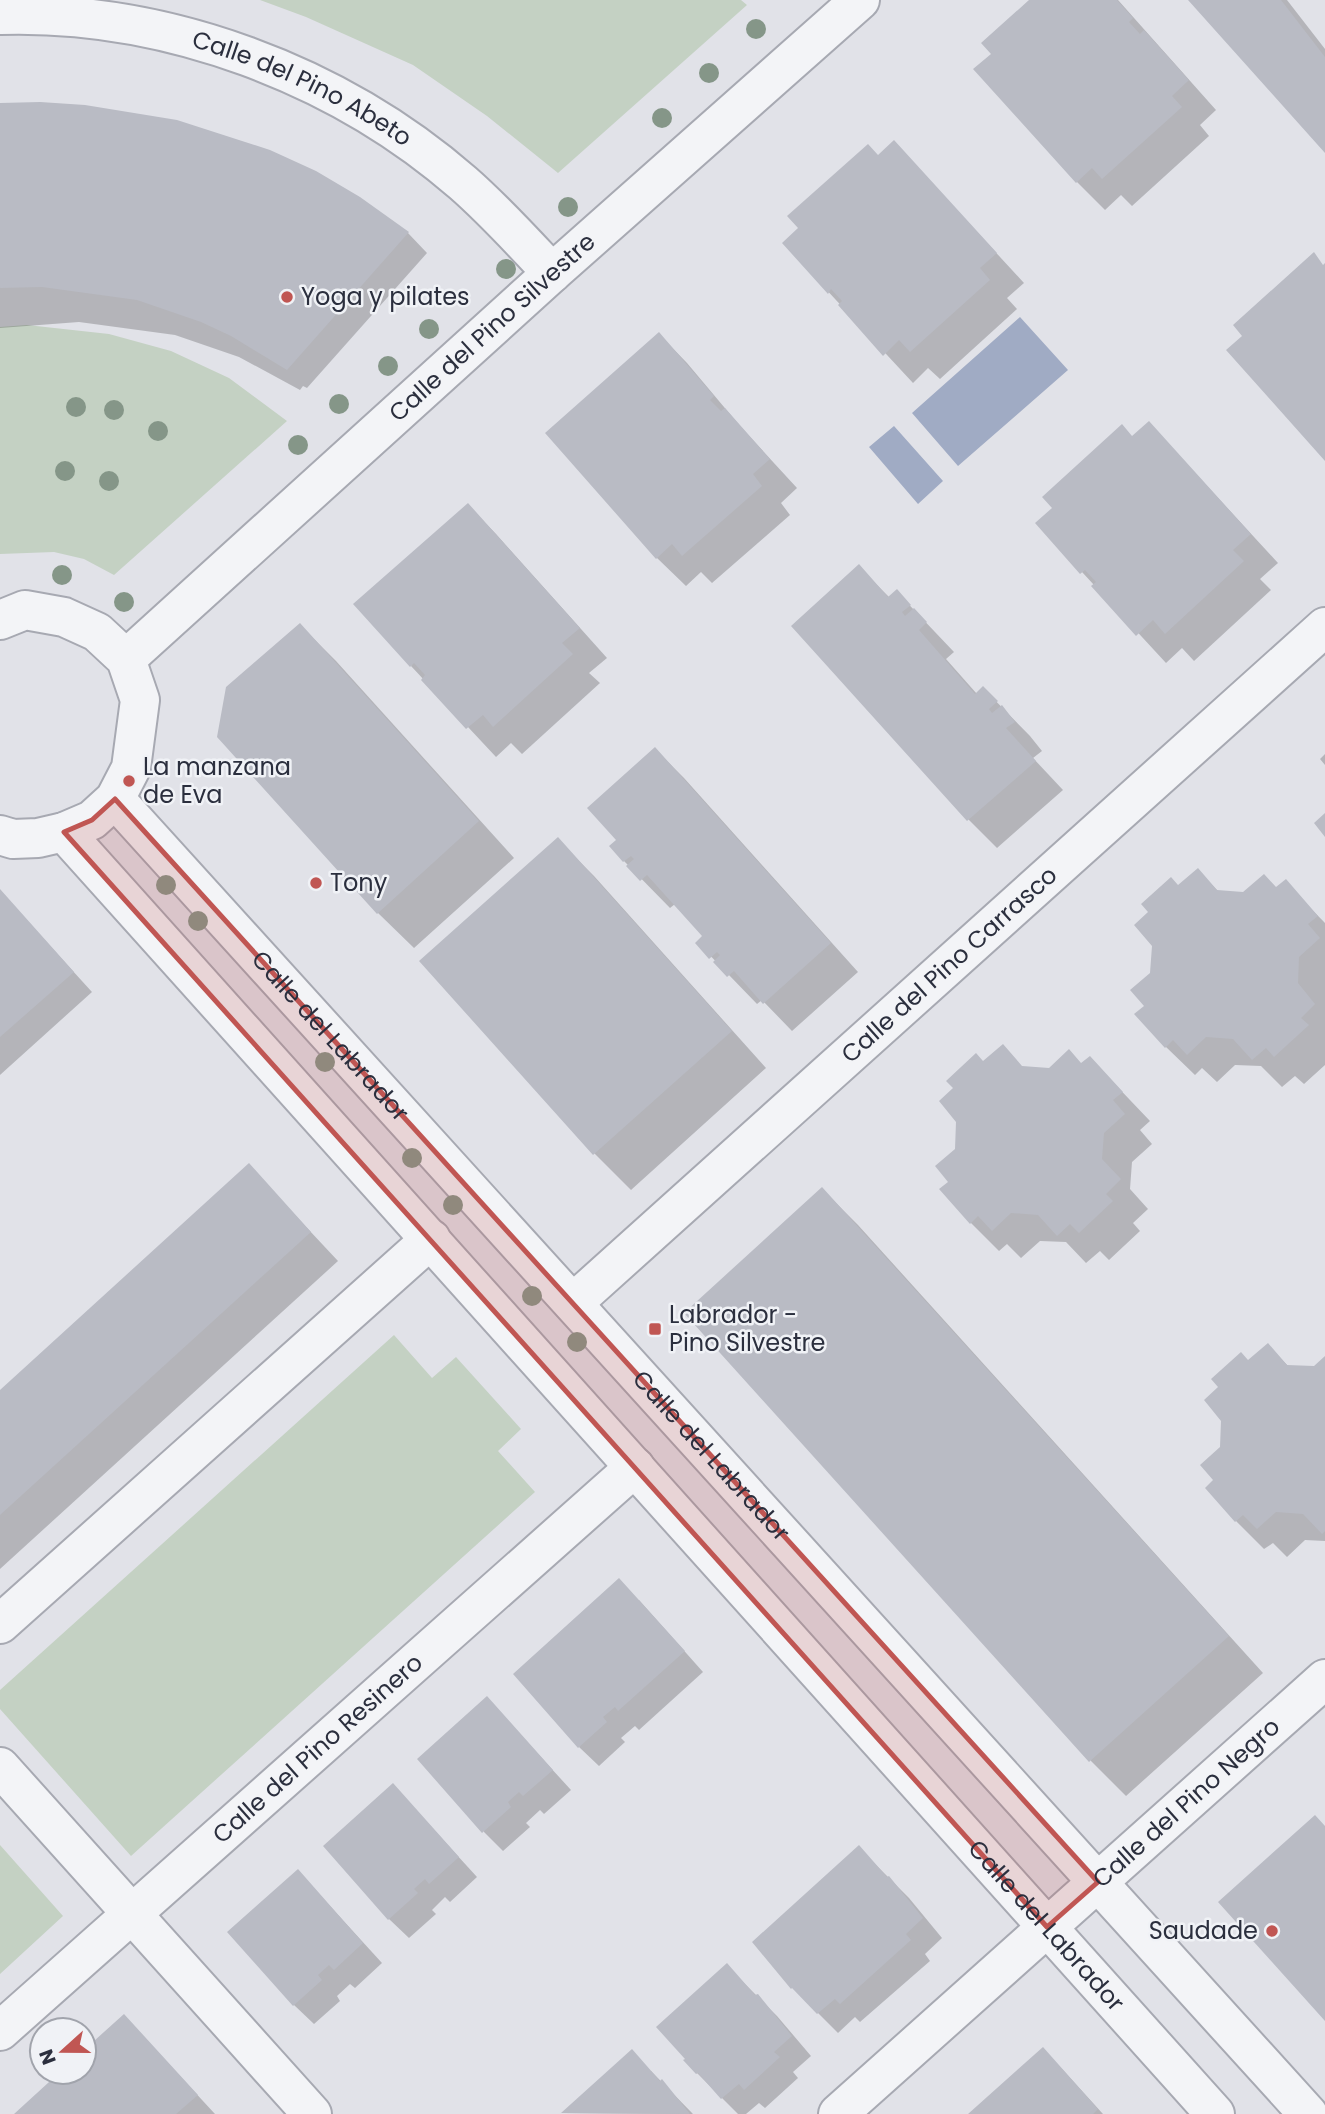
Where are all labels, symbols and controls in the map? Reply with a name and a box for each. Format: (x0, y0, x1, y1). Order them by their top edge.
street label: Calle del Pino Abeto (188, 23, 418, 154)
street label: Calle del Pino Silvestre (381, 225, 602, 429)
place label: Yoga y pilates (301, 280, 470, 313)
marker: Yoga y pilates (279, 289, 295, 305)
place label: La manzana de Eva (143, 750, 291, 811)
marker: La manzana de Eva (121, 773, 137, 789)
street label: Calle del Pino Carrasco (834, 859, 1064, 1070)
place label: Tony (330, 866, 388, 899)
marker: Tony (308, 875, 324, 891)
street label: Calle del Labrador (244, 943, 417, 1128)
place label: Labrador - Pino Silvestre (669, 1298, 825, 1359)
marker: Labrador - Pino Silvestre (647, 1321, 663, 1337)
street label: Calle del Labrador (625, 1363, 798, 1548)
street label: Calle del Pino Resinero (205, 1646, 430, 1851)
street label: Calle del Pino Negro (1085, 1710, 1287, 1895)
street label: Calle del Labrador (961, 1833, 1132, 2018)
place label: Saudade (1149, 1914, 1258, 1947)
marker: Saudade (1264, 1923, 1280, 1939)
north arrow (28, 2016, 98, 2086)
text: N (32, 2045, 63, 2068)

